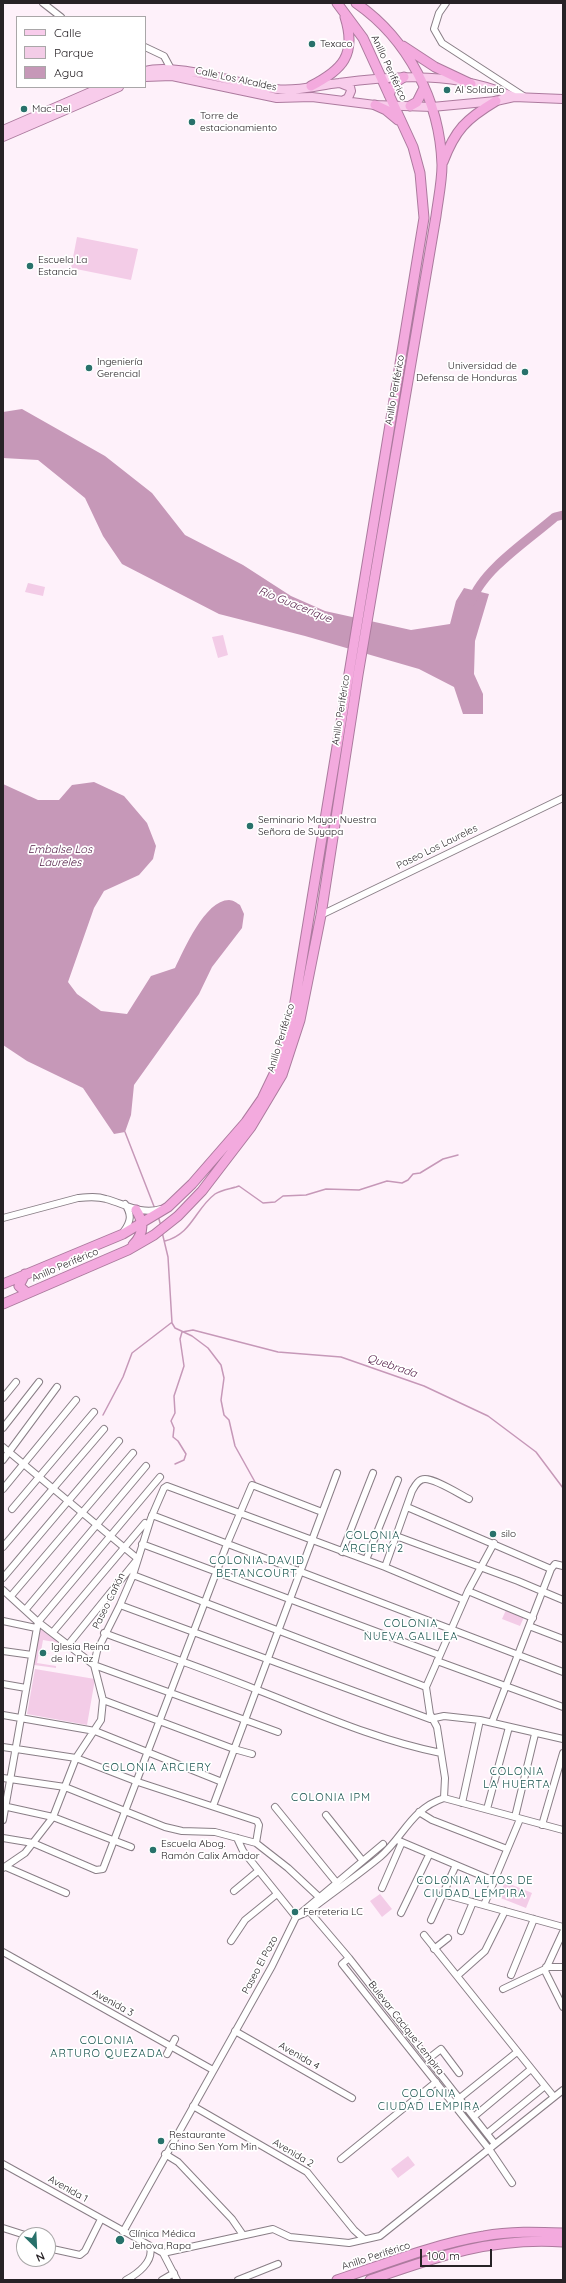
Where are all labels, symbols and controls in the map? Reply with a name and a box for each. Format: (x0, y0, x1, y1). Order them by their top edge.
legend (16, 16, 146, 88)
text: Calle (54, 25, 81, 40)
street label: Anillo Periférico (369, 33, 409, 103)
place label: Texaco (320, 38, 353, 50)
marker: Texaco (307, 39, 317, 49)
text: Parque (54, 45, 94, 60)
text: Agua (54, 65, 83, 80)
street label: Calle Los Alcaldes (194, 65, 278, 93)
place label: Al Soldado (455, 84, 505, 96)
marker: Al Soldado (442, 85, 452, 95)
place label: Mac-Del (32, 103, 71, 115)
marker: Mac-Del (19, 104, 29, 114)
place label: Torre de estacionamiento (200, 110, 277, 134)
marker: Torre de estacionamiento (187, 117, 197, 127)
place label: Escuela La Estancia (38, 254, 87, 278)
marker: Escuela La Estancia (25, 261, 35, 271)
street label: Anillo Periférico (383, 354, 407, 426)
place label: Ingeniería Gerencial (97, 356, 143, 380)
place label: Universidad de Defensa de Honduras (416, 360, 517, 384)
marker: Ingeniería Gerencial (84, 363, 94, 373)
marker: Universidad de Defensa de Honduras (520, 367, 530, 377)
water label: Río Guacerique (257, 584, 333, 626)
street label: Anillo Periférico (330, 674, 352, 746)
place label: Seminario Mayor Nuestra Señora de Suyapa (258, 814, 376, 838)
marker: Seminario Mayor Nuestra Señora de Suyapa (245, 821, 255, 831)
street label: Paseo Los Laureles (395, 822, 479, 872)
water label: Embalse Los Laureles (28, 843, 92, 869)
street label: Anillo Periférico (265, 1002, 297, 1074)
street label: Anillo Periférico (30, 1246, 100, 1284)
water label: Quebrada (365, 1351, 419, 1381)
place label: silo (501, 1528, 516, 1540)
district label: COLONIA ARCIERY 2 (342, 1529, 404, 1555)
marker: silo (488, 1529, 498, 1539)
district label: COLONIA DAVID BETANCOURT (209, 1554, 305, 1580)
street label: Paseo Cañón (90, 1571, 128, 1631)
district label: COLONIA NUEVA GALILEA (364, 1617, 458, 1643)
place label: Iglesia Reina de la Paz (51, 1641, 109, 1664)
marker: Iglesia Reina de la Paz (38, 1648, 48, 1658)
district label: COLONIA ARCIERY (102, 1761, 212, 1775)
district label: COLONIA LA HUERTA (483, 1765, 551, 1791)
district label: COLONIA IPM (291, 1791, 371, 1805)
place label: Escuela Abog. Ramón Calix Amador (161, 1838, 260, 1862)
marker: Escuela Abog. Ramón Calix Amador (148, 1845, 158, 1855)
district label: COLONIA ALTOS DE CIUDAD LEMPIRA (416, 1874, 534, 1900)
place label: Ferreteria LC (303, 1906, 363, 1918)
marker: Ferreteria LC (290, 1907, 300, 1917)
street label: Paseo El Pozo (240, 1934, 280, 1996)
street label: Bulevar Cacique Lempira (366, 1979, 446, 2077)
street label: Avenida 3 (90, 1987, 136, 2019)
district label: COLONIA ARTURO QUEZADA (50, 2034, 164, 2060)
street label: Avenida 4 (276, 2040, 322, 2072)
district label: COLONIA CIUDAD LEMPIRA (378, 2087, 480, 2113)
place label: Restaurante Chino Sen Yom Min (169, 2129, 257, 2152)
marker: Restaurante Chino Sen Yom Min (156, 2136, 166, 2146)
street label: Avenida 2 (270, 2136, 316, 2170)
street label: Avenida 1 (46, 2173, 90, 2205)
north arrow (16, 2227, 56, 2267)
place label: Clínica Médica Jehova Rapa (129, 2228, 195, 2252)
marker: Clínica Médica Jehova Rapa (114, 2234, 126, 2246)
street label: Anillo Periférico (340, 2239, 412, 2273)
scale bar (422, 2241, 494, 2267)
text: 100 m (427, 2248, 460, 2263)
text: N (34, 2249, 47, 2265)

